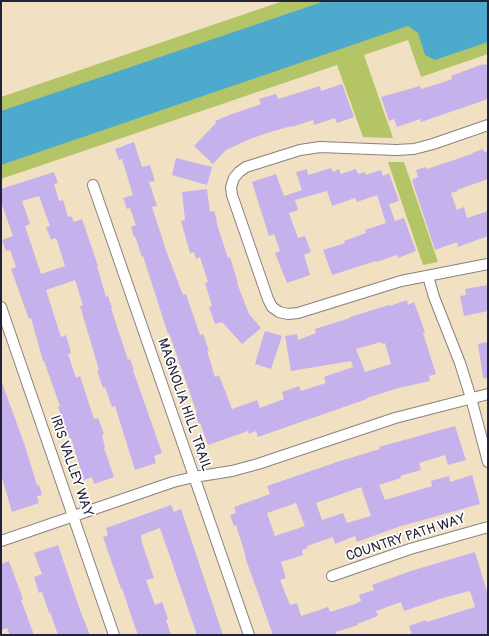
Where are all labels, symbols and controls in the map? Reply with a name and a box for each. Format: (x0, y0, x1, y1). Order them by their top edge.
street label: MAGNOLIA HILL TRAIL (153, 336, 215, 474)
street label: IRIS VALLEY WAY (46, 413, 96, 519)
street label: COUNTRY PATH WAY (344, 511, 468, 565)

